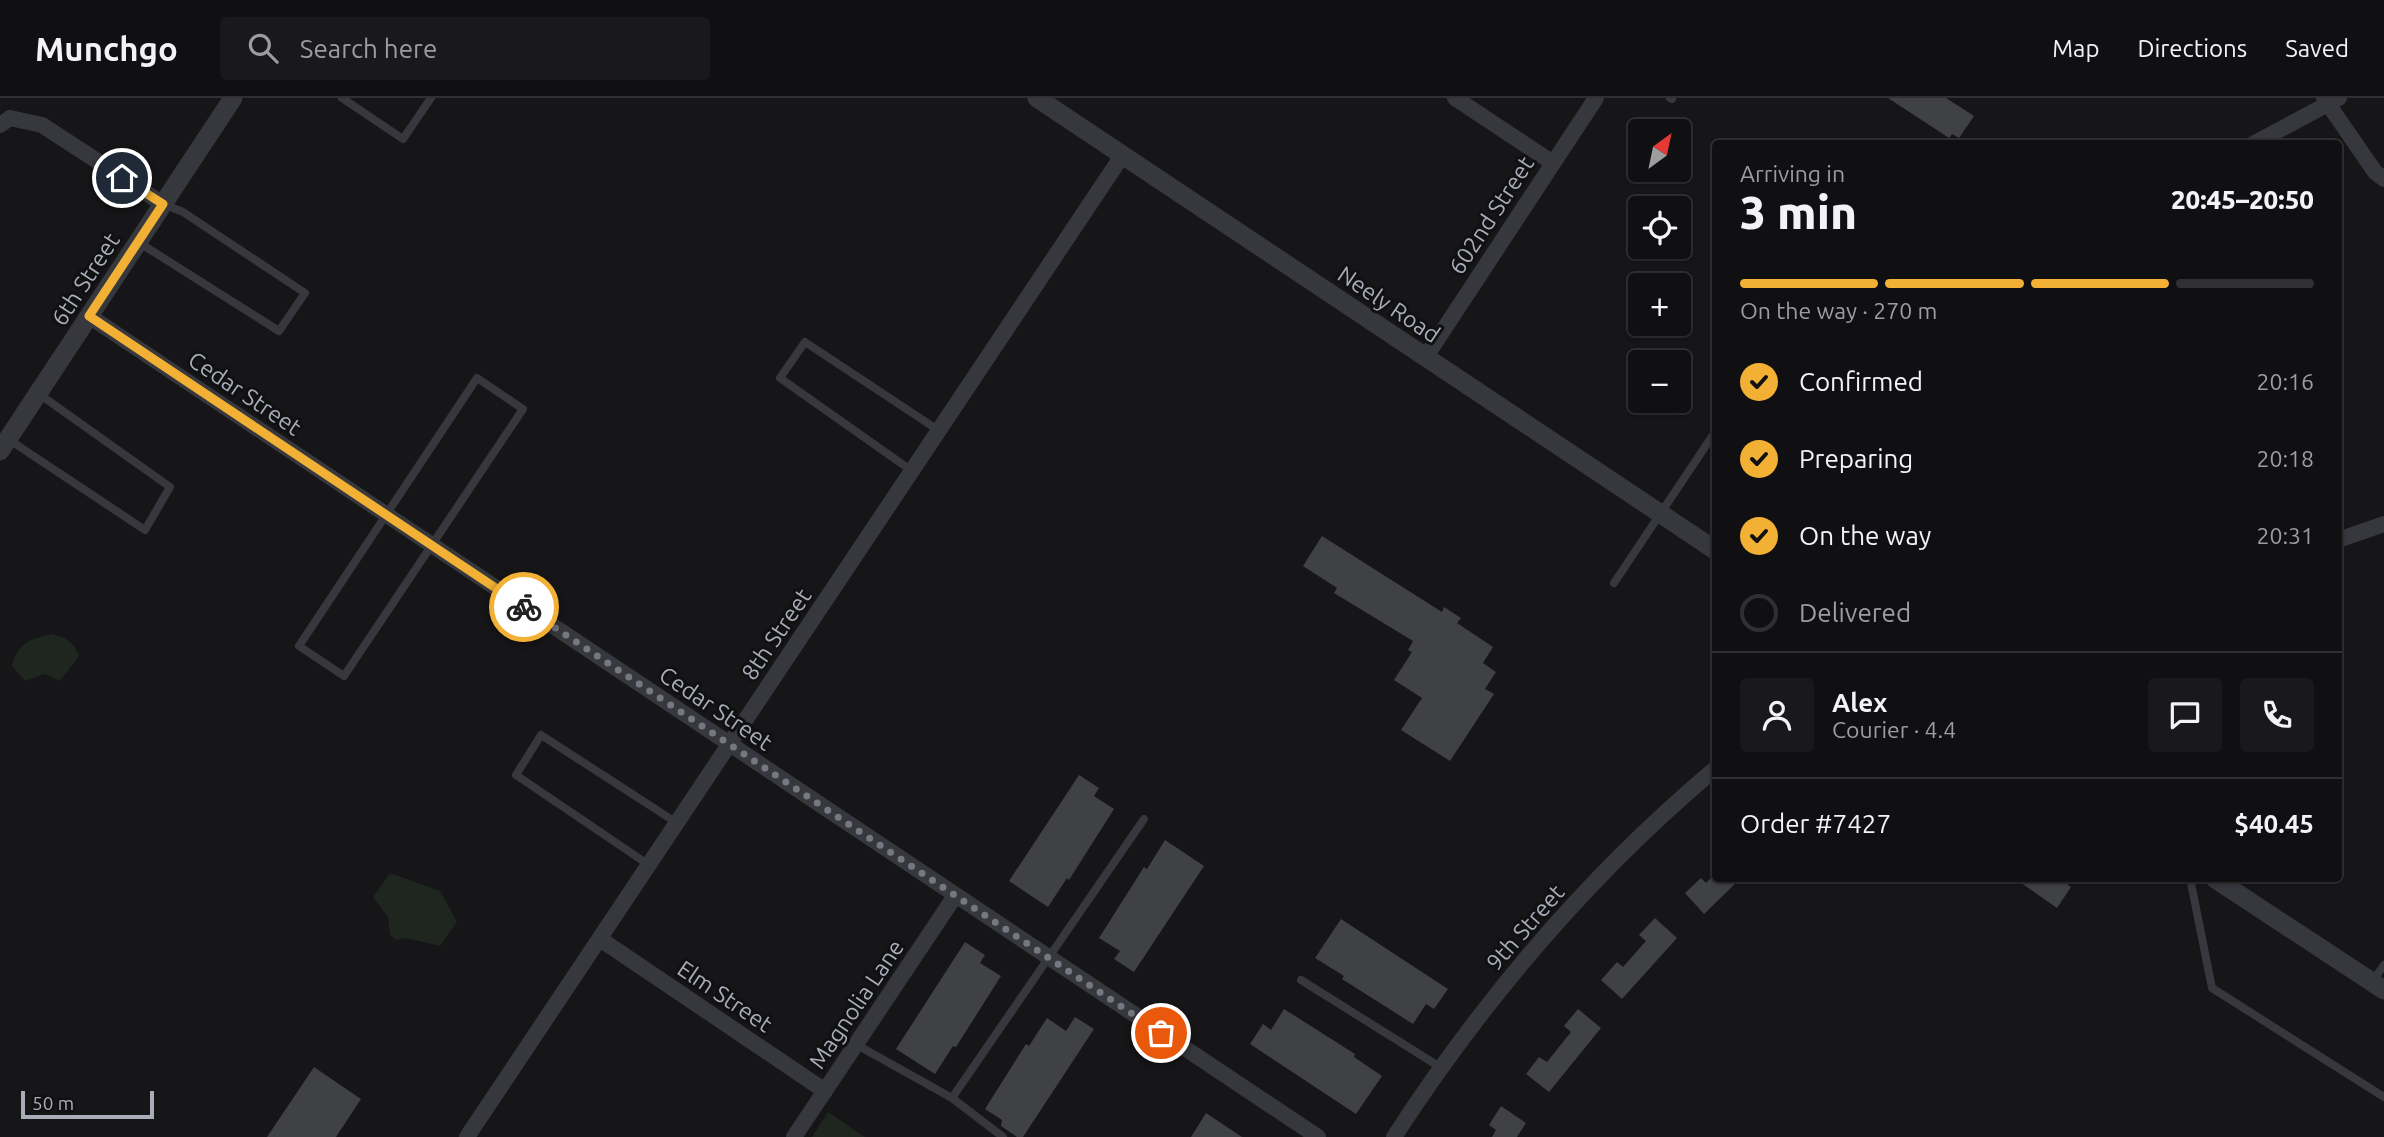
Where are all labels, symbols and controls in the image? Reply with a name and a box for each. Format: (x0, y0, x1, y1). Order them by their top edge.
search box (220, 17, 710, 80)
icon: search (244, 29, 282, 67)
text: Munchgo (35, 30, 178, 67)
text: Search here (300, 34, 437, 63)
text: Map (2052, 35, 2099, 62)
text: Directions (2137, 35, 2247, 62)
text: Saved (2285, 35, 2349, 62)
north arrow (1628, 119, 1690, 182)
map controls (1628, 119, 1691, 413)
pin (92, 148, 152, 208)
street label: 602nd Street (1444, 152, 1538, 278)
icon: home (103, 159, 141, 197)
text: Arriving in (1740, 161, 1845, 186)
text: 20:45–20:50 (2171, 185, 2314, 214)
text: 3 min (1740, 186, 1857, 238)
button: locate (1628, 196, 1691, 259)
street label: 6th Street (46, 228, 124, 330)
street label: Neely Road (1333, 261, 1445, 347)
button: + (1628, 273, 1691, 336)
text: On the way · 270 m (1740, 298, 1937, 323)
street label: Cedar Street (184, 346, 306, 440)
button: − (1628, 350, 1691, 413)
icon: check (1740, 363, 1778, 401)
text: Confirmed (1799, 367, 1923, 396)
text: 20:16 (2256, 369, 2314, 394)
icon: check (1740, 440, 1778, 478)
text: Preparing (1799, 444, 1913, 473)
text: 20:18 (2256, 446, 2314, 471)
icon: check (1740, 517, 1778, 555)
text: On the way (1799, 521, 1931, 550)
text: 20:31 (2256, 523, 2314, 548)
courier (489, 572, 559, 642)
street label: 8th Street (736, 584, 816, 684)
icon: bike (505, 588, 543, 626)
text: Delivered (1799, 598, 1911, 627)
street label: Cedar Street (655, 661, 777, 755)
button: person (1740, 678, 1814, 752)
button: chat (2148, 678, 2222, 752)
button: phone (2240, 678, 2314, 752)
text: Alex (1832, 688, 1887, 717)
text: Courier · 4.4 (1832, 717, 1956, 742)
text: Order #7427 (1740, 809, 1891, 838)
text: $40.45 (2234, 809, 2314, 838)
street label: 9th Street (1481, 879, 1569, 975)
street label: Magnolia Lane (804, 935, 908, 1073)
street label: Elm Street (673, 955, 777, 1037)
pin (1131, 1003, 1191, 1063)
icon: bag (1142, 1014, 1180, 1052)
scale bar (21, 1088, 154, 1120)
text: 50 m (32, 1092, 74, 1114)

